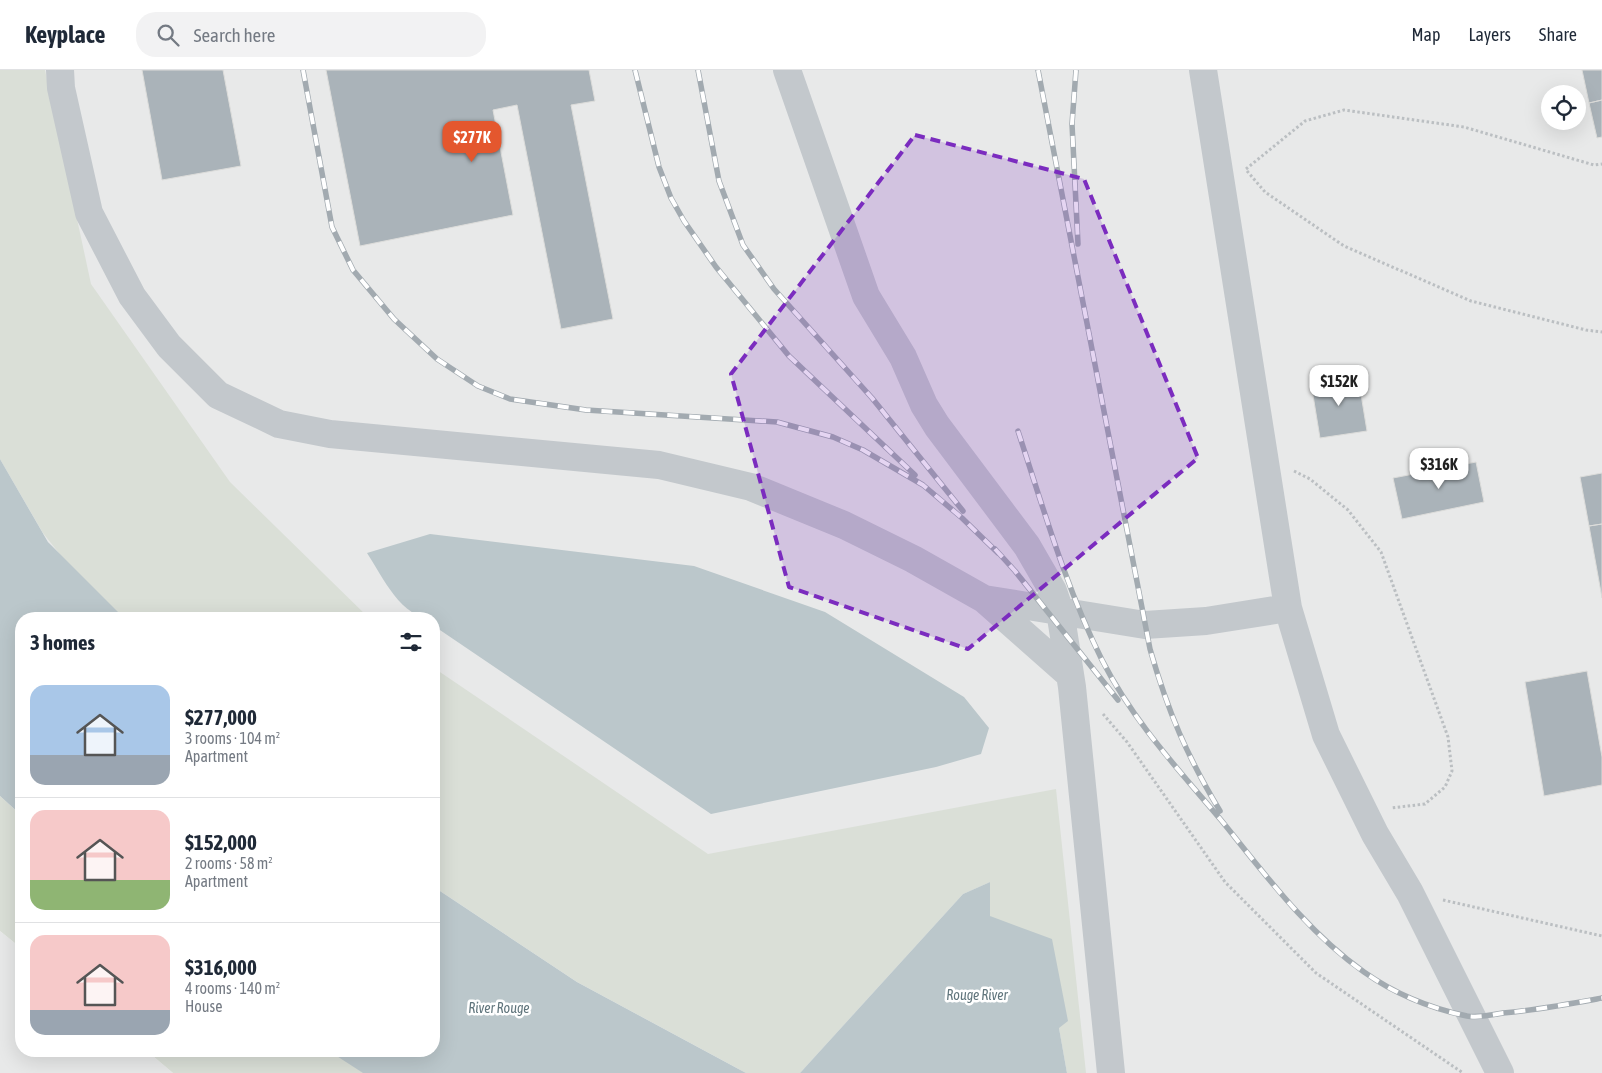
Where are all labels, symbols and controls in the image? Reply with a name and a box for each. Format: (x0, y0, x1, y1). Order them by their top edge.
search box (136, 12, 486, 57)
text: Keyplace (25, 21, 106, 48)
icon: search (154, 21, 182, 49)
text: Search here (194, 24, 275, 46)
text: Map (1411, 24, 1440, 45)
text: Layers (1468, 24, 1511, 45)
text: Share (1539, 24, 1577, 45)
map controls (1541, 85, 1586, 130)
button: locate (1541, 85, 1586, 130)
pin: $277K (437, 121, 507, 163)
text: $277K (453, 128, 491, 146)
pin: $152K (1304, 364, 1374, 407)
text: $152K (1320, 372, 1358, 390)
pin: $316K (1404, 448, 1474, 490)
text: $316K (1420, 455, 1458, 473)
icon: filters (397, 628, 425, 656)
text: 3 homes (30, 630, 95, 654)
icon: home (70, 705, 130, 765)
text: $277,000 (185, 705, 257, 729)
text: 3 rooms · 104 m² (185, 729, 280, 747)
text: Apartment (185, 747, 248, 765)
icon: home (70, 830, 130, 890)
text: $152,000 (185, 830, 257, 854)
text: 2 rooms · 58 m² (185, 854, 273, 872)
text: Apartment (185, 872, 248, 890)
icon: home (70, 955, 130, 1015)
text: $316,000 (185, 955, 257, 979)
text: 4 rooms · 140 m² (185, 979, 280, 997)
water label: Rouge River (946, 987, 1009, 1003)
text: House (185, 997, 222, 1015)
water label: River Rouge (468, 1000, 530, 1016)

